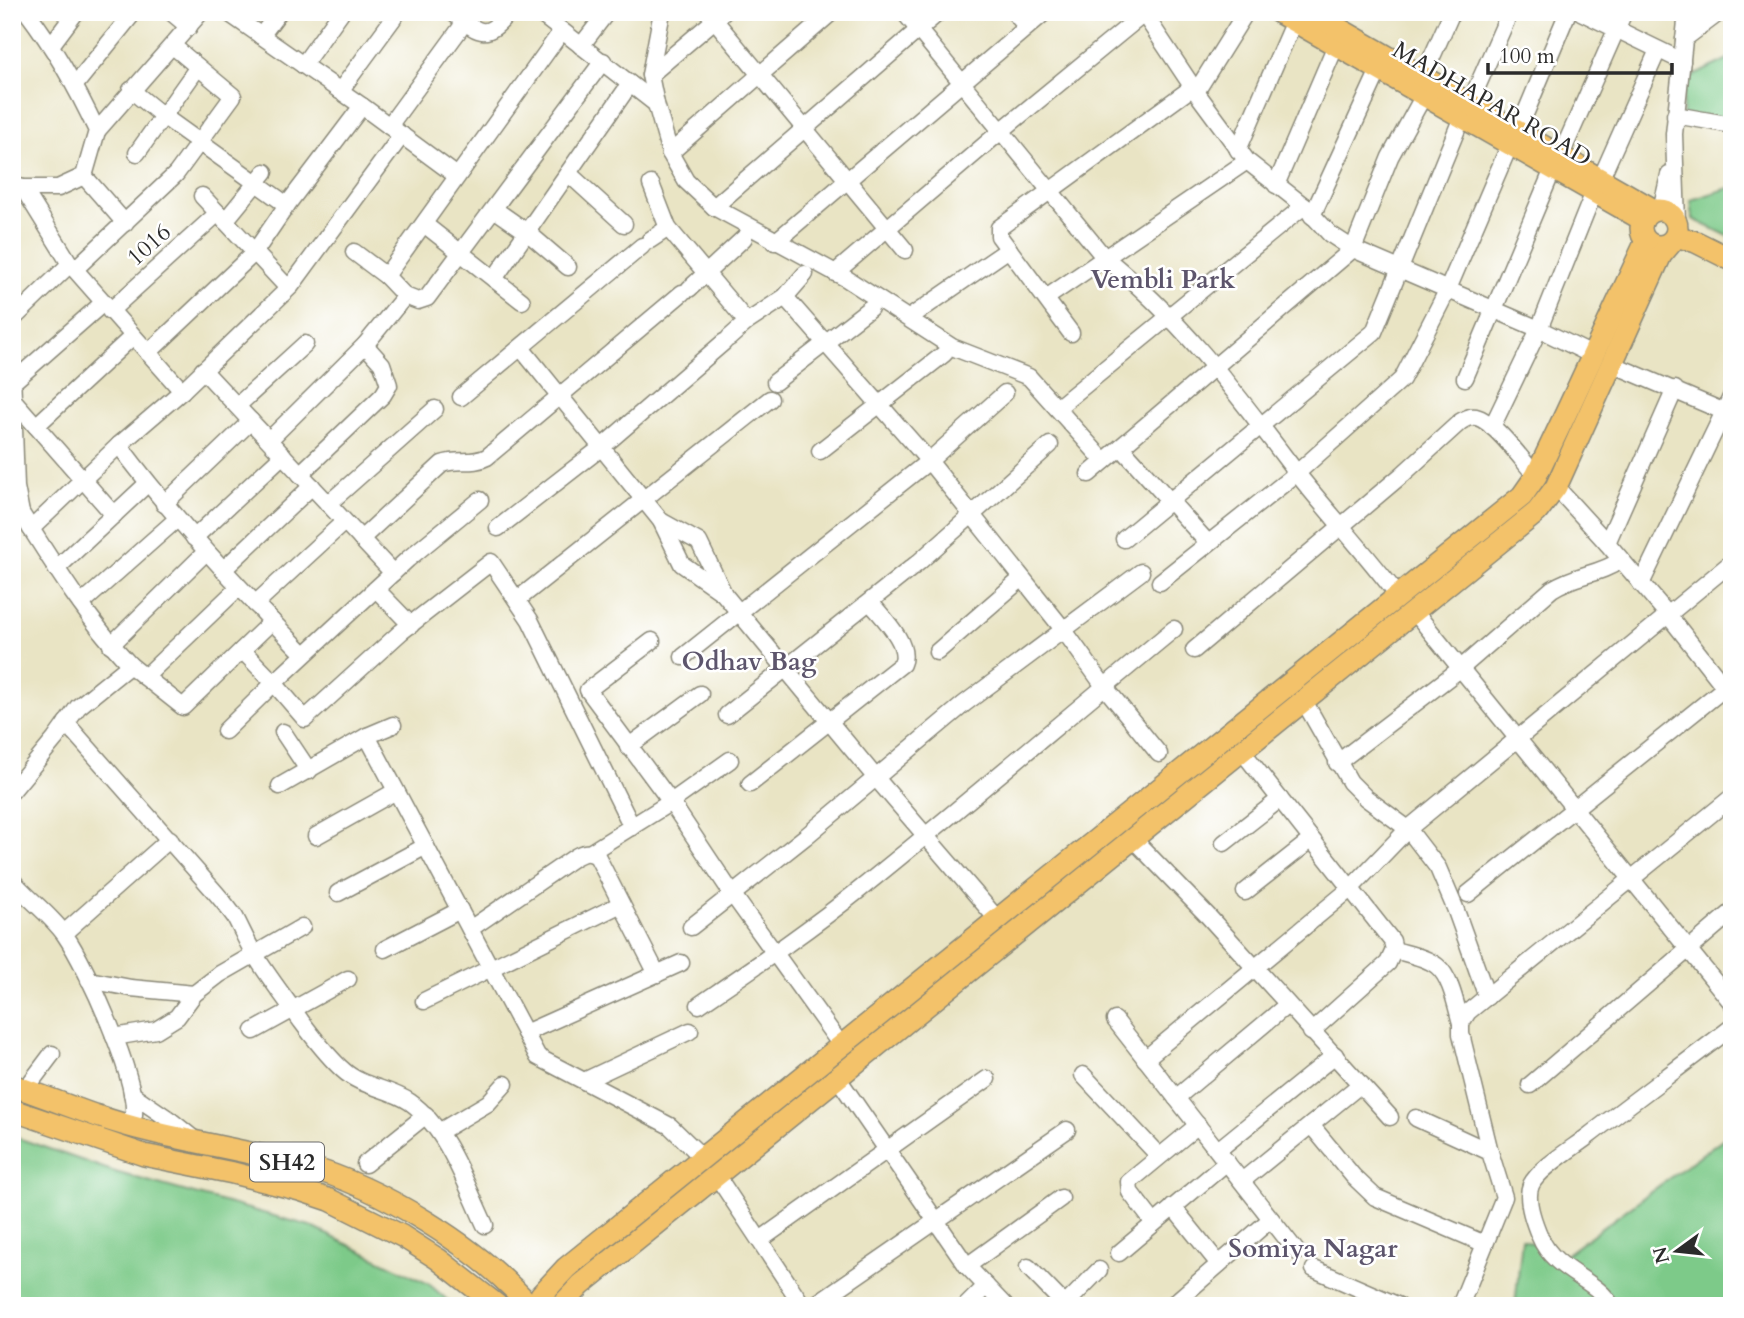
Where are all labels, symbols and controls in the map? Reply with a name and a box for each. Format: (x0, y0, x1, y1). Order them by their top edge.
scale bar (1488, 32, 1672, 76)
street label: MADHAPAR ROAD (1386, 34, 1598, 174)
text: 100 m (1499, 42, 1555, 71)
street label: 1016 (120, 216, 178, 274)
district label: Vembli Park (1090, 262, 1236, 297)
district label: Odhav Bag (682, 644, 817, 679)
road number: SH42 (250, 1142, 324, 1182)
north arrow (1642, 1216, 1712, 1286)
district label: Somiya Nagar (1228, 1231, 1398, 1266)
text: N (1647, 1243, 1676, 1266)

